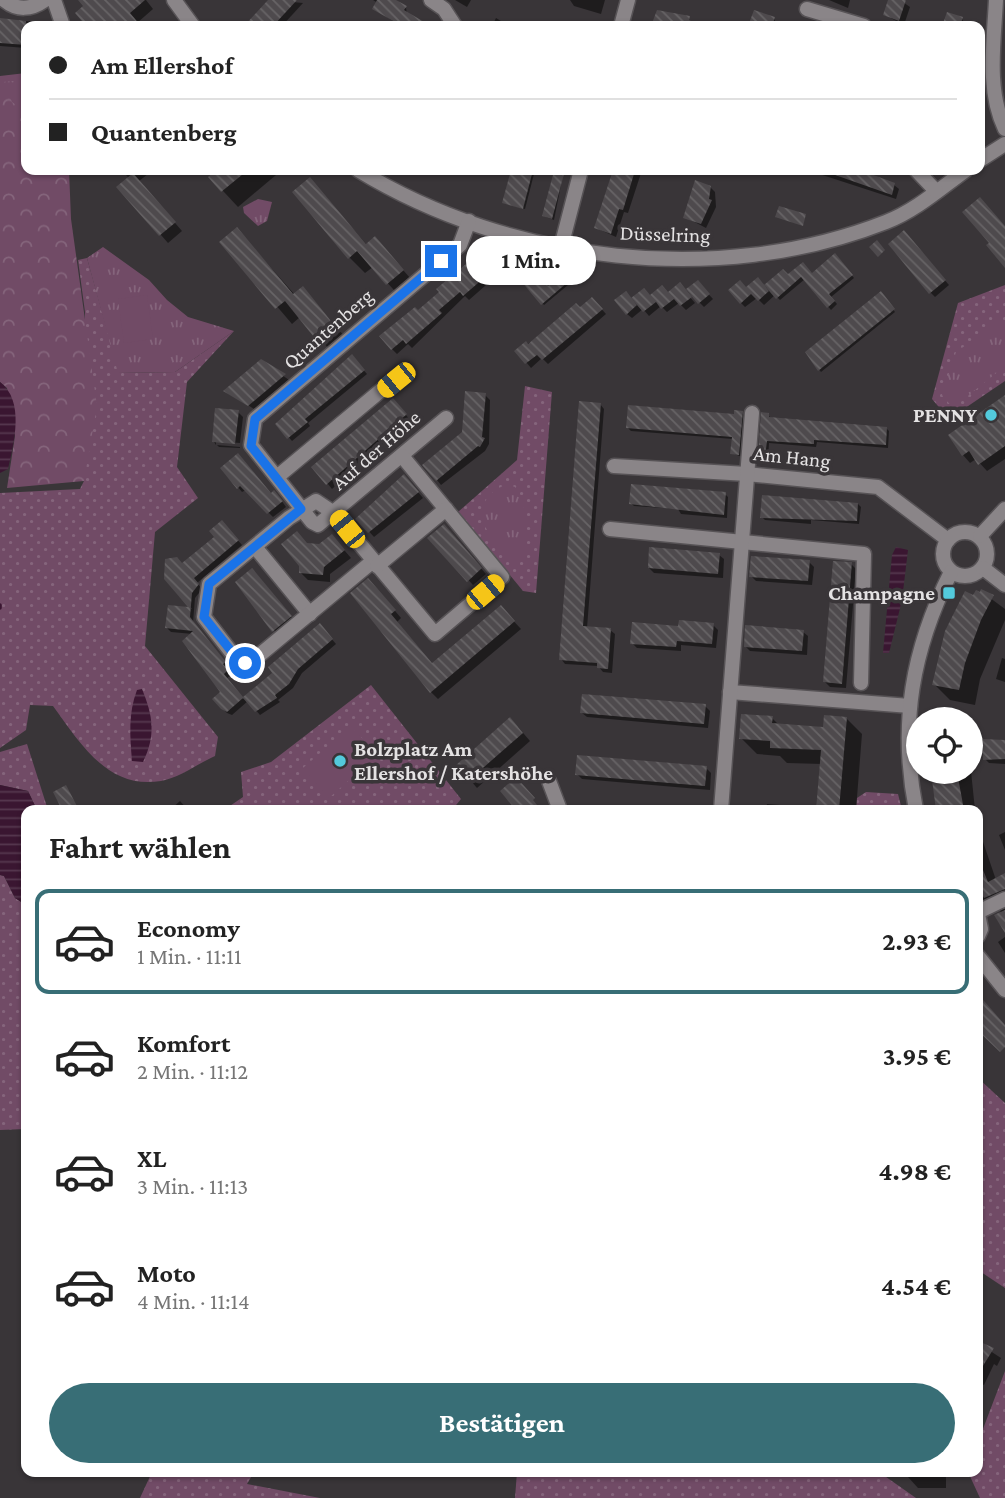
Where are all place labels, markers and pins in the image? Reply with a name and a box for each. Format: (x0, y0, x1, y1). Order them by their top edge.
place label: PENNY (913, 403, 977, 427)
marker: PENNY (983, 407, 999, 423)
place label: Champagne (828, 581, 935, 605)
marker: Champagne (941, 585, 957, 601)
place label: Bolzplatz Am Ellershof / Katershöhe (354, 737, 553, 785)
marker: Bolzplatz Am Ellershof / Katershöhe (332, 753, 348, 769)

